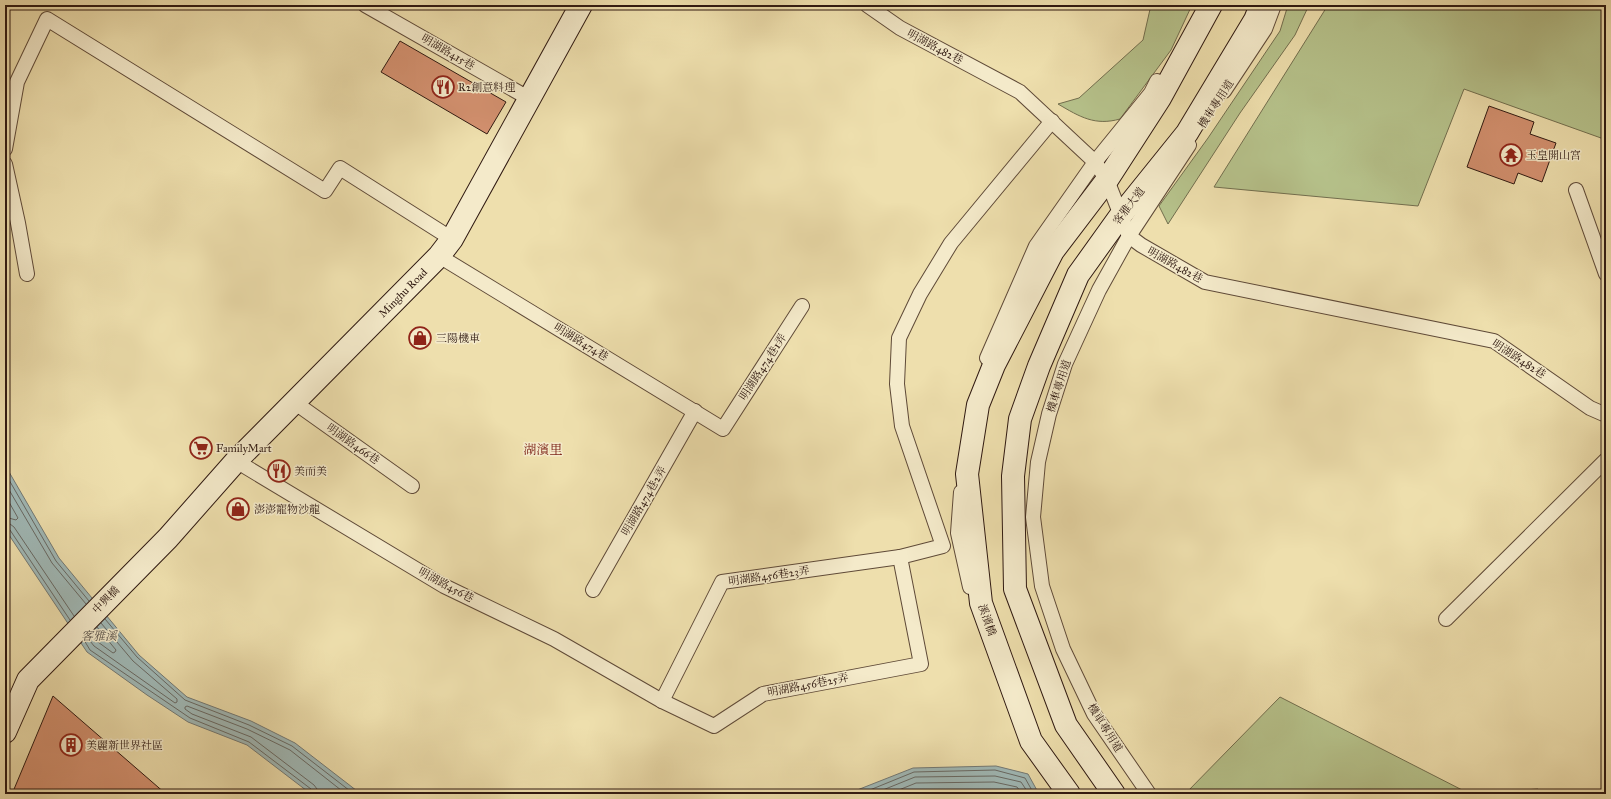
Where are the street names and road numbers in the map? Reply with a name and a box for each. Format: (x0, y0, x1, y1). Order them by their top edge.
street label: 明湖路482巷 (905, 27, 965, 67)
street label: 明湖路415巷 (419, 31, 477, 73)
street label: 機車專用道 (1196, 77, 1236, 131)
street label: 客雅大道 (1110, 185, 1148, 227)
street label: 明湖路482巷 (1145, 244, 1205, 286)
street label: Minghu Road (376, 265, 430, 320)
street label: 明湖路474巷 (551, 321, 611, 363)
street label: 明湖路474巷1弄 (737, 331, 789, 403)
street label: 明湖路482巷 (1490, 337, 1548, 381)
street label: 機車專用道 (1044, 358, 1074, 414)
street label: 明湖路466巷 (324, 421, 382, 467)
street label: 明湖路474巷2弄 (619, 464, 669, 538)
street label: 明湖路456巷23弄 (728, 564, 810, 588)
street label: 明湖路456巷 (416, 565, 476, 605)
street label: 中興橋 (90, 584, 122, 616)
street label: 溪濱橋 (975, 602, 999, 638)
street label: 明湖路456巷25弄 (766, 671, 850, 699)
street label: 機車專用道 (1085, 701, 1125, 755)

